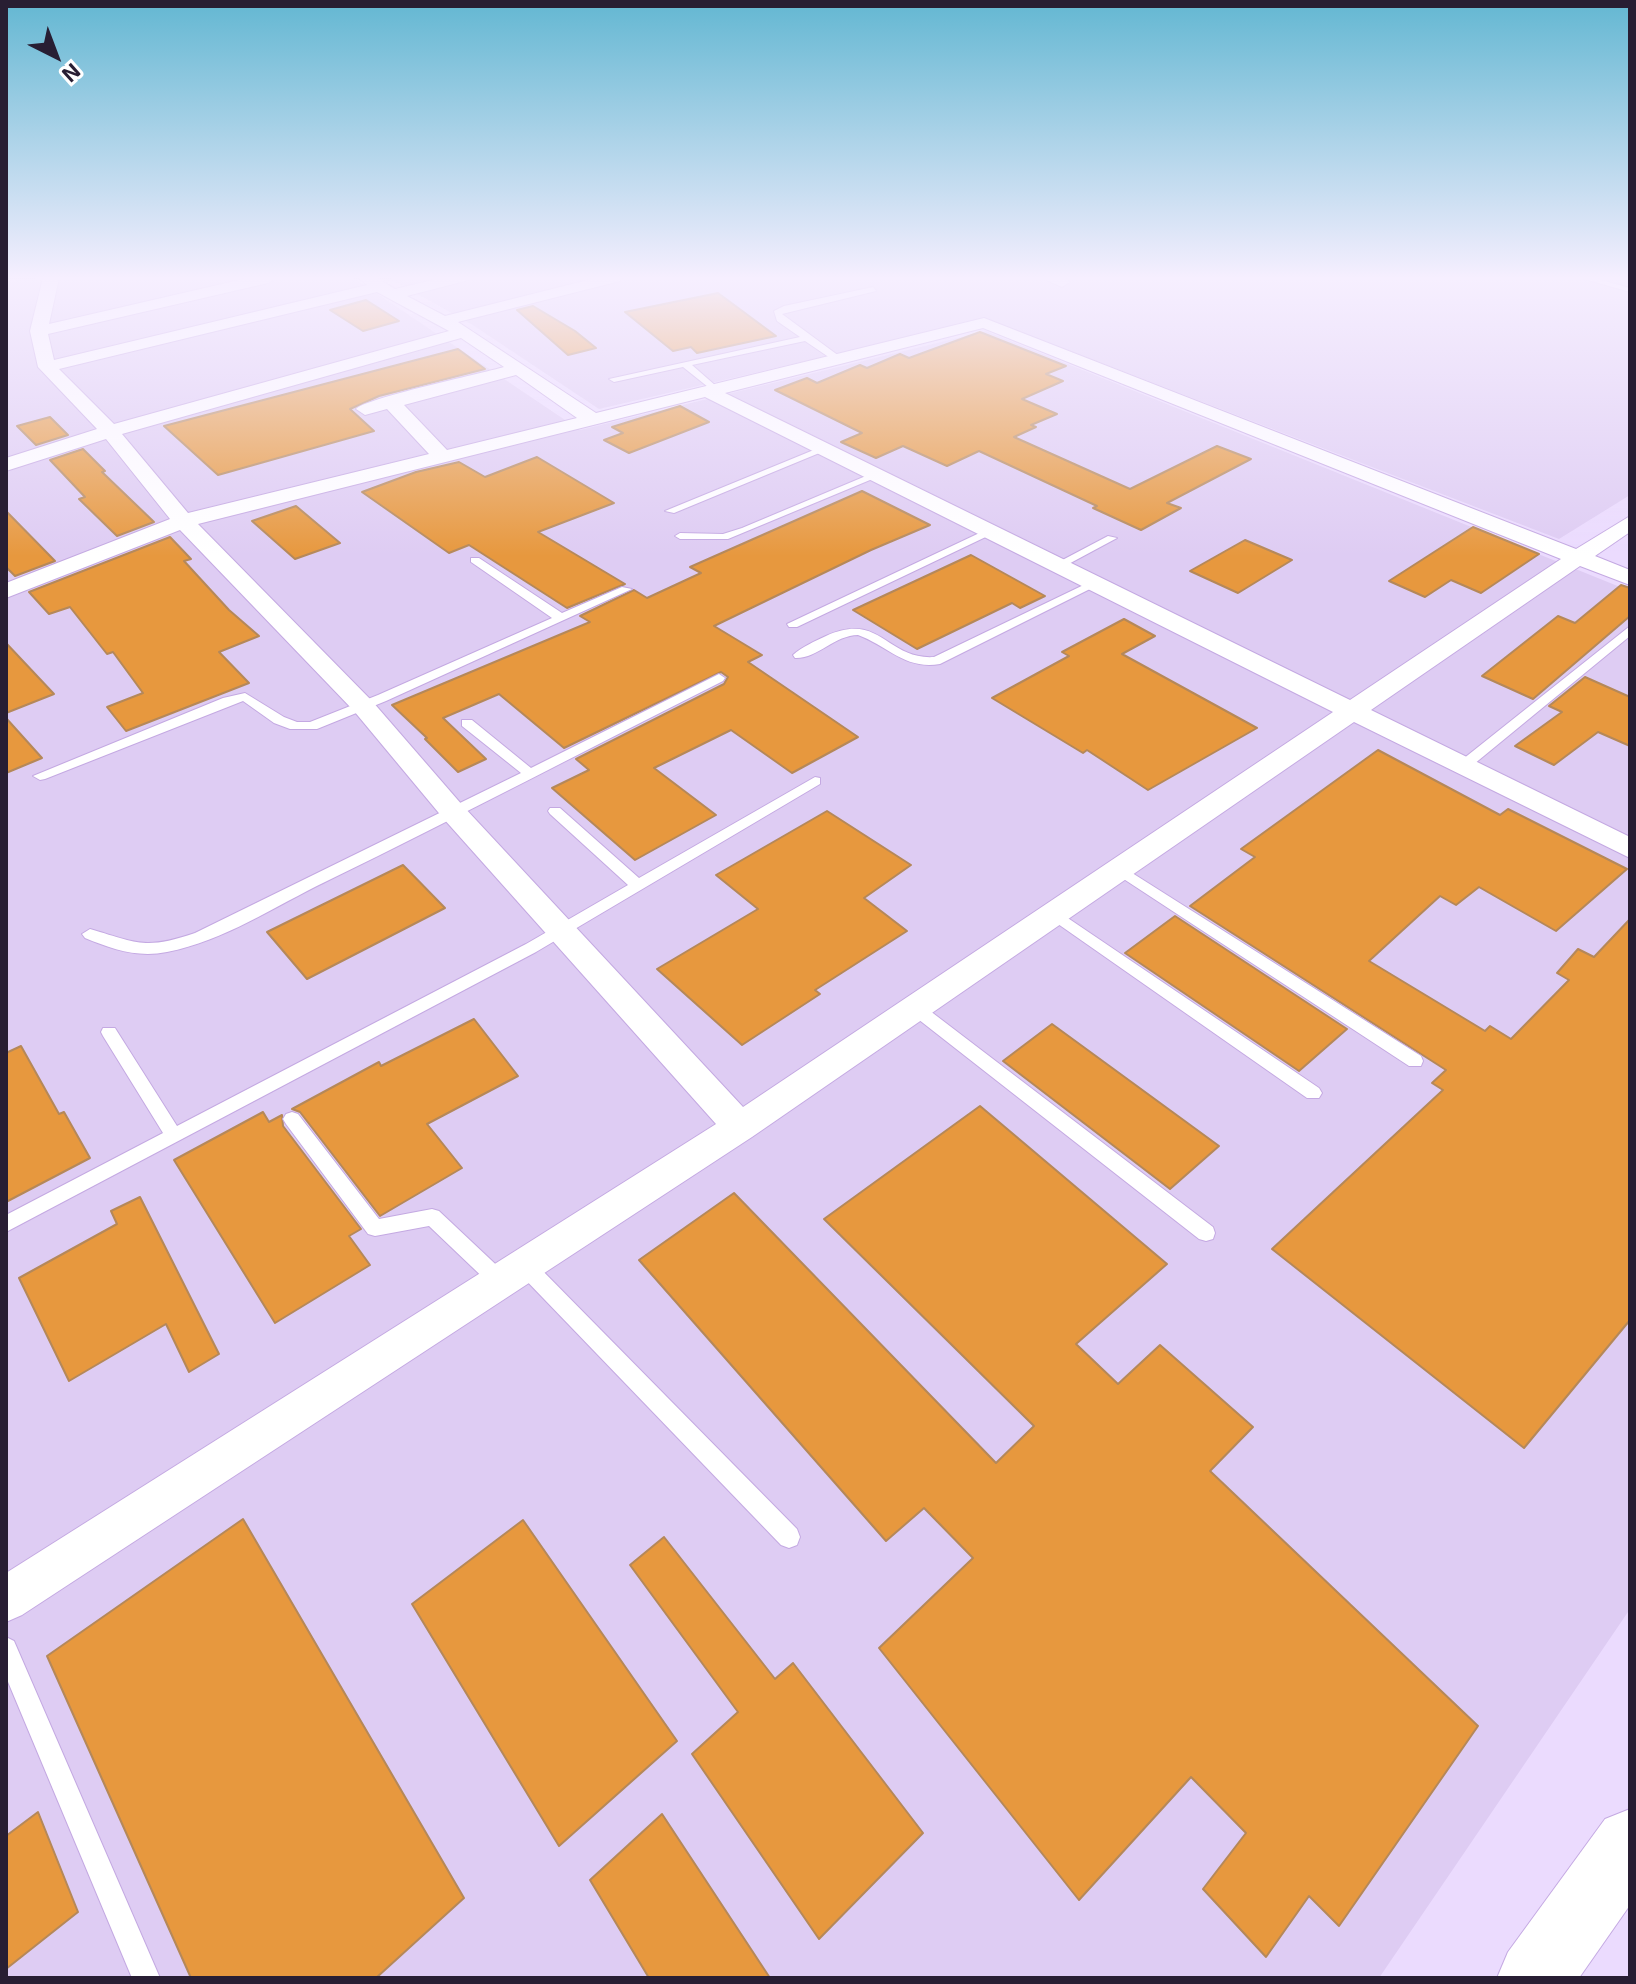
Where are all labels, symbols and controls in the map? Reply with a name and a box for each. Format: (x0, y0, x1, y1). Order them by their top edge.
north arrow (16, 16, 96, 96)
text: N (57, 59, 87, 89)

